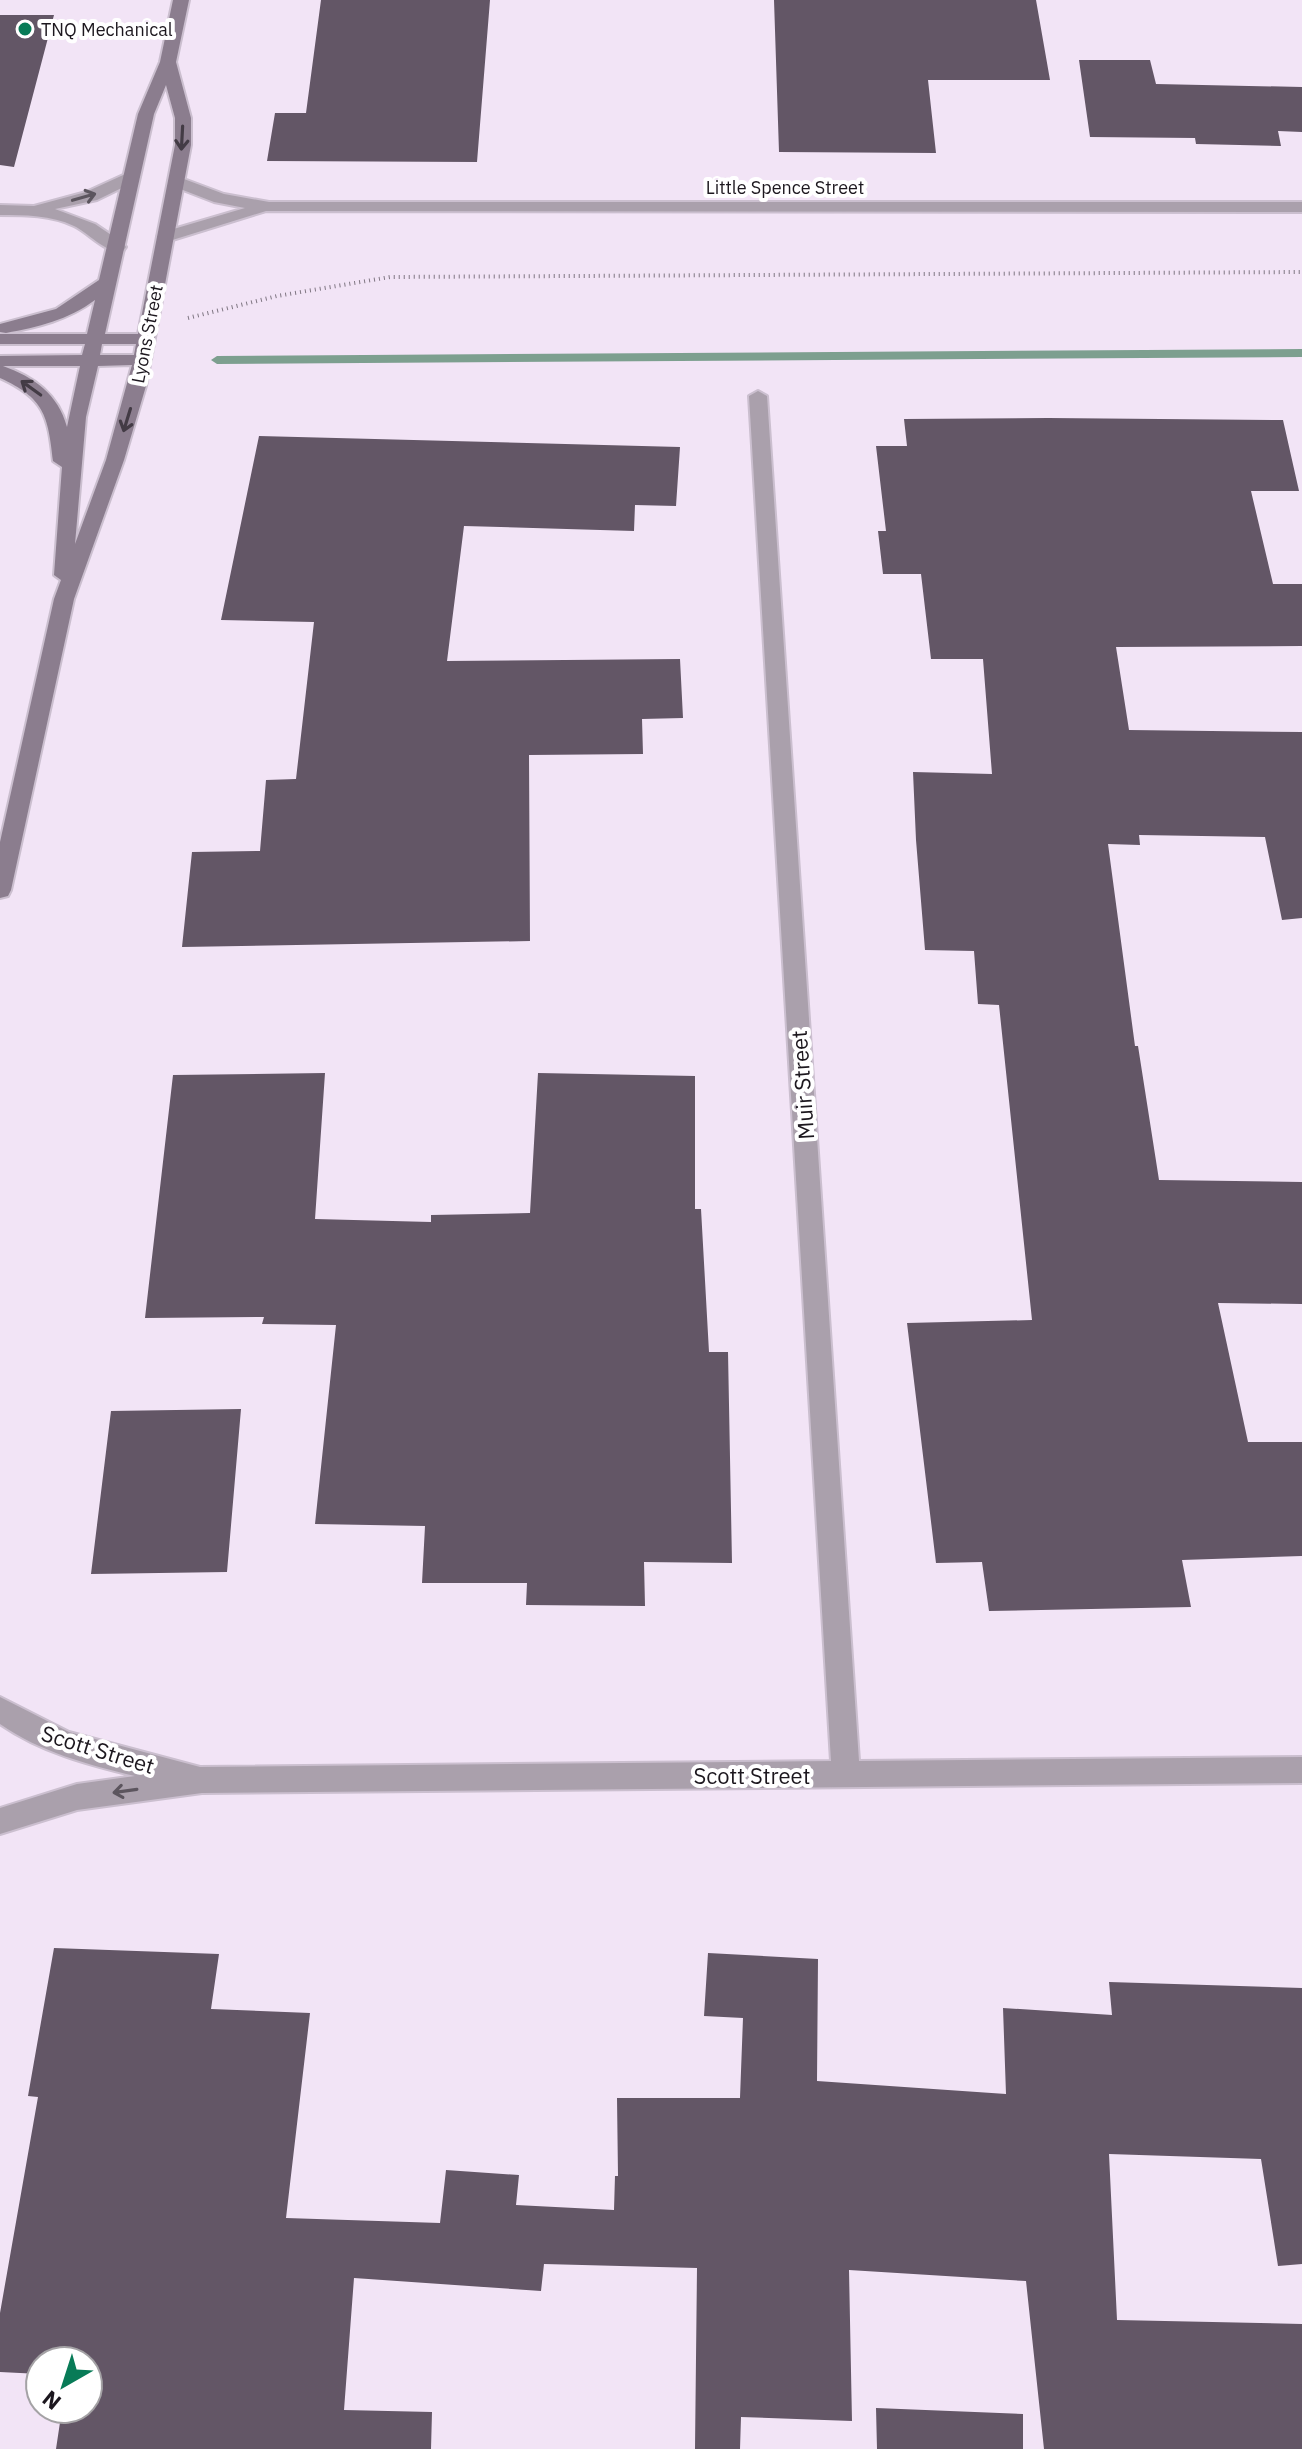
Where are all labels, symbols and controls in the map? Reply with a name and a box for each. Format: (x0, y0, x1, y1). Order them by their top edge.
place label: TNQ Mechanical (41, 18, 173, 41)
marker: TNQ Mechanical (16, 20, 34, 38)
one-way arrow (174, 124, 189, 151)
street label: Little Spence Street (706, 176, 864, 199)
one-way arrow (70, 189, 96, 204)
street label: Lyons Street (126, 283, 168, 385)
one-way arrow (21, 380, 43, 397)
one-way arrow (119, 407, 134, 433)
street label: Muir Street (784, 1029, 820, 1141)
street label: Scott Street (38, 1718, 158, 1780)
street label: Scott Street (694, 1761, 810, 1790)
one-way arrow (112, 1784, 138, 1799)
north arrow (24, 2345, 104, 2425)
text: N (36, 2385, 66, 2417)

